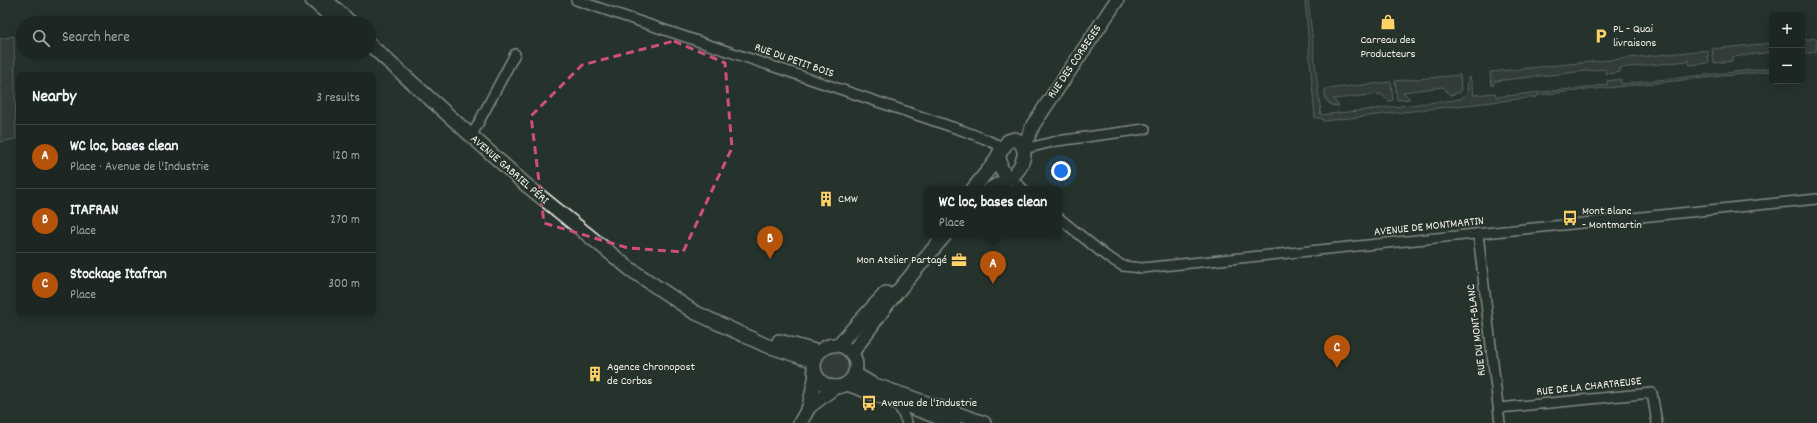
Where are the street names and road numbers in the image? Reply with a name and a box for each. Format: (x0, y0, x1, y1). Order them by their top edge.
street label: RUE DES CORBEGES (1044, 22, 1106, 102)
street label: RUE DU PETIT BOIS (752, 39, 836, 83)
street label: AVENUE GABRIEL PÉRI (466, 131, 552, 209)
street label: AVENUE DE MONTMARTIN (1373, 213, 1485, 241)
street label: RUE DU MONT-BLANC (1463, 283, 1491, 377)
street label: RUE DE LA CHARTREUSE (1536, 373, 1643, 401)

